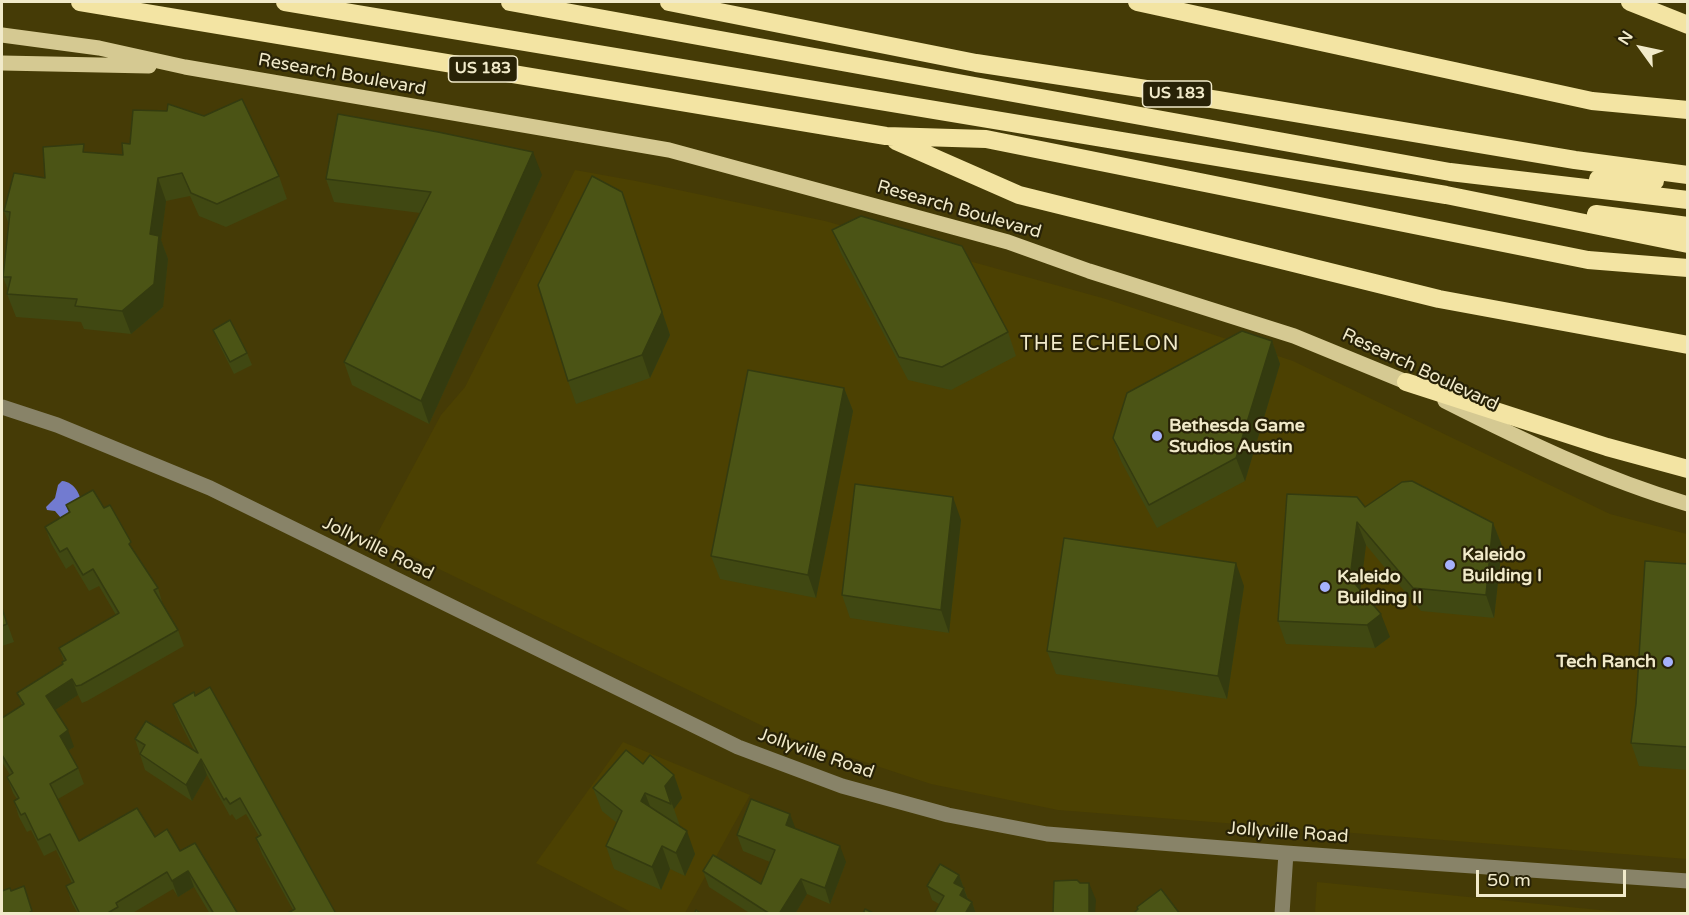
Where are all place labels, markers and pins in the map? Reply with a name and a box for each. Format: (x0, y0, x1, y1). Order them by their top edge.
place label: Bethesda Game Studios Austin (1169, 415, 1305, 458)
marker: Bethesda Game Studios Austin (1150, 429, 1164, 443)
place label: Kaleido Building I (1462, 544, 1542, 586)
marker: Kaleido Building I (1443, 558, 1457, 572)
place label: Kaleido Building II (1337, 566, 1422, 608)
marker: Kaleido Building II (1318, 580, 1332, 594)
place label: Tech Ranch (1556, 651, 1656, 673)
marker: Tech Ranch (1661, 655, 1675, 669)

